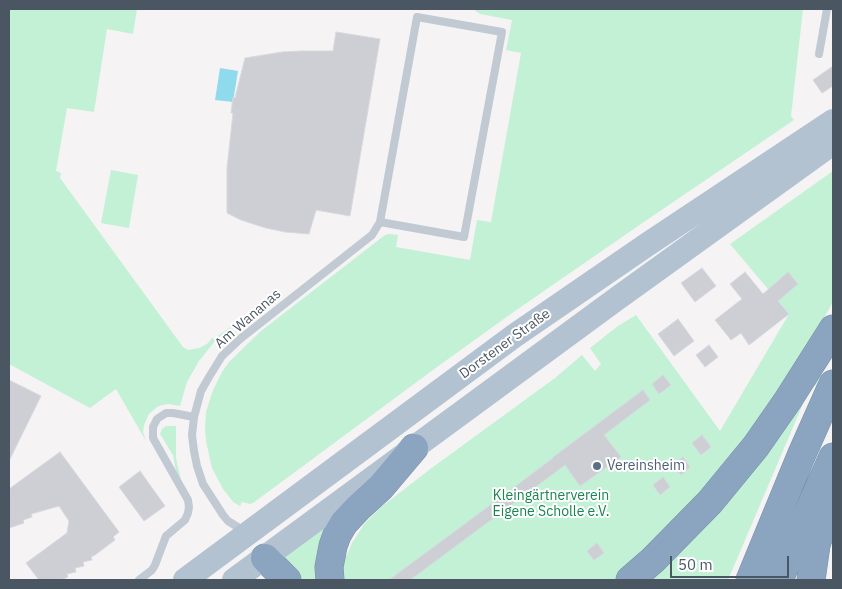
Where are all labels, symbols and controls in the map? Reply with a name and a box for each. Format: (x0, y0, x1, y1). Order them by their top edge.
street label: Am Wananas (212, 286, 284, 352)
street label: Dorstener Straße (456, 305, 554, 383)
place label: Vereinsheim (607, 458, 685, 474)
marker: Vereinsheim (591, 460, 603, 472)
park label: Kleingärtnerverein Eigene Scholle e.V. (493, 488, 609, 520)
scale bar (672, 546, 791, 578)
text: 50 m (678, 555, 713, 574)

